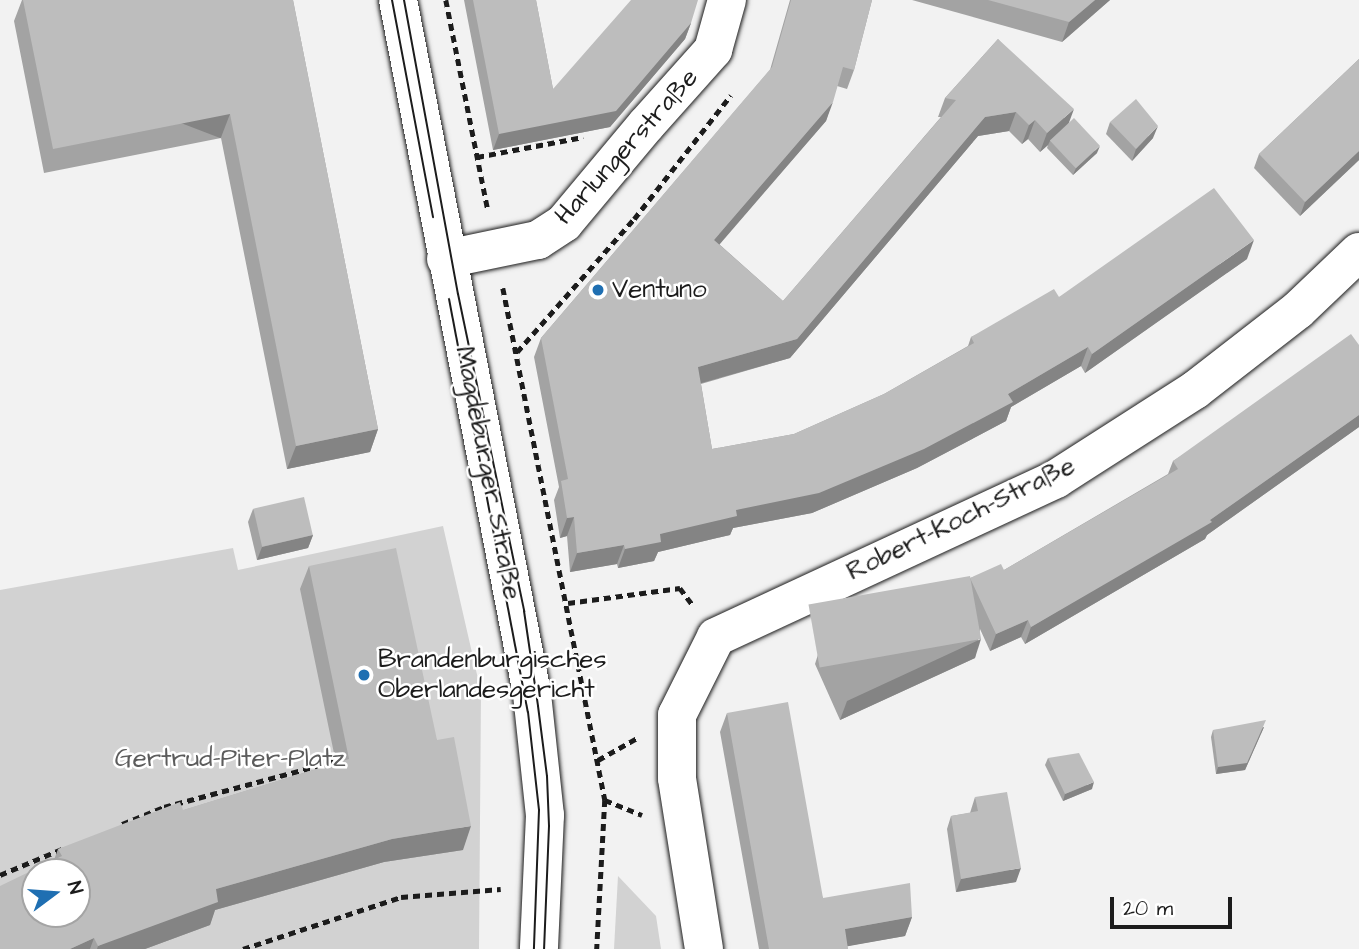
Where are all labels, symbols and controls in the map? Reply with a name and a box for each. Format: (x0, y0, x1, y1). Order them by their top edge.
street label: Harlungerstraße (549, 63, 705, 231)
place label: Ventuno (612, 274, 707, 306)
marker: Ventuno (590, 282, 606, 298)
street label: Magdeburger Straße (448, 344, 528, 602)
street label: Robert-Koch-Straße (842, 450, 1080, 588)
place label: Brandenburgisches Oberlandesgericht (378, 644, 606, 706)
marker: Brandenburgisches Oberlandesgericht (356, 667, 372, 683)
park label: Gertrud-Piter-Platz (115, 743, 345, 775)
north arrow (21, 858, 91, 928)
text: N (60, 878, 89, 897)
scale bar (1114, 883, 1236, 927)
text: 20 m (1123, 894, 1173, 923)

